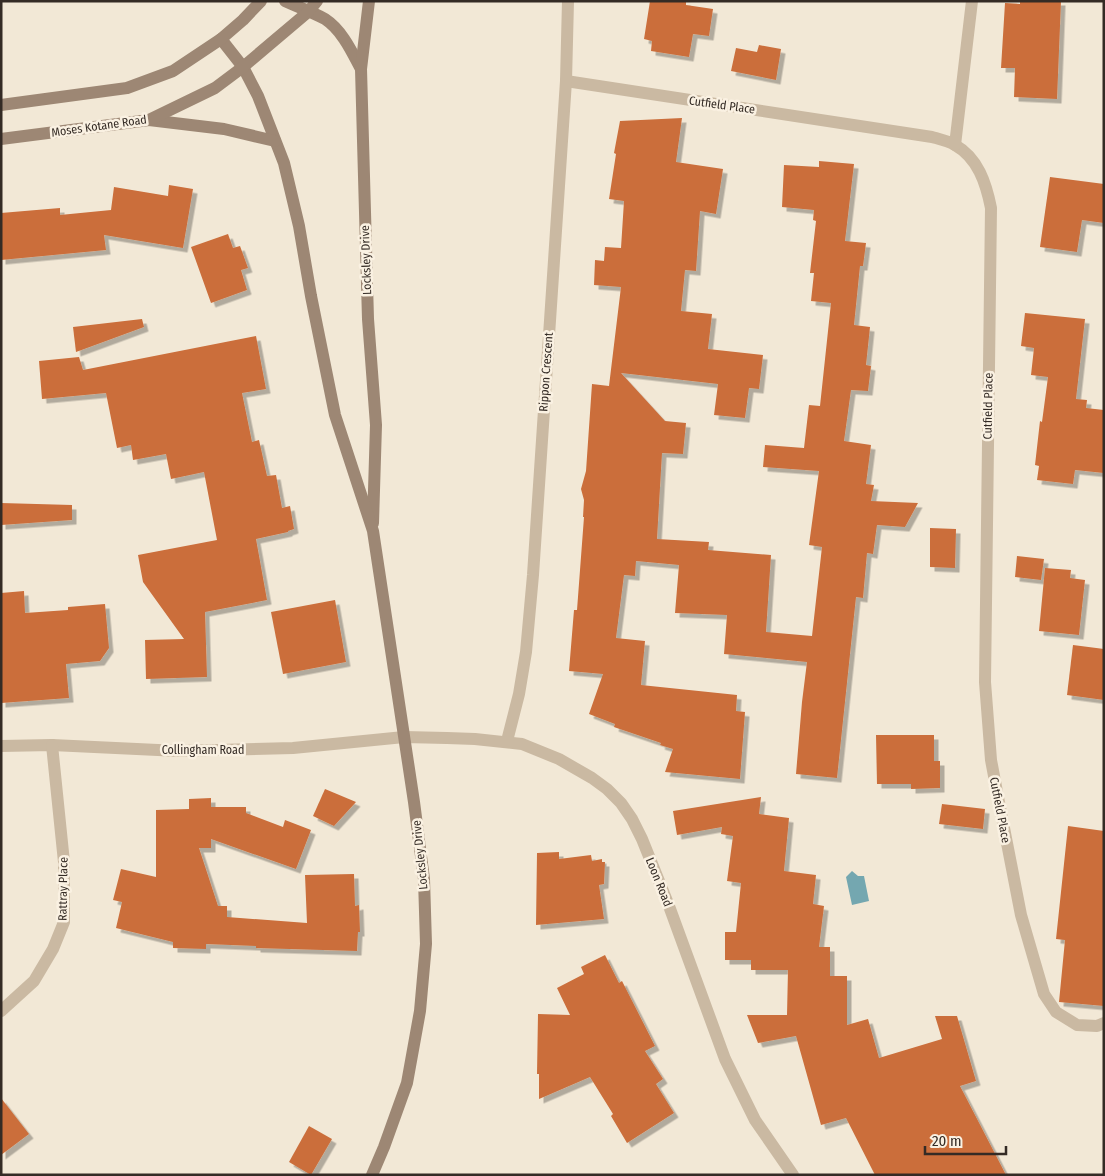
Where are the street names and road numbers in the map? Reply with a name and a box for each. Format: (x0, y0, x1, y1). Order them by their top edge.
street label: Cutfield Place (688, 93, 756, 117)
street label: Moses Kotane Road (50, 112, 148, 140)
street label: Locksley Drive (358, 225, 374, 295)
street label: Rippon Crescent (536, 332, 556, 412)
street label: Cutfield Place (980, 372, 996, 439)
street label: Collingham Road (162, 743, 244, 757)
street label: Cutfield Place (987, 776, 1013, 844)
street label: Locksley Drive (409, 820, 431, 890)
street label: Loon Road (643, 855, 675, 909)
street label: Rattray Place (55, 857, 71, 921)

